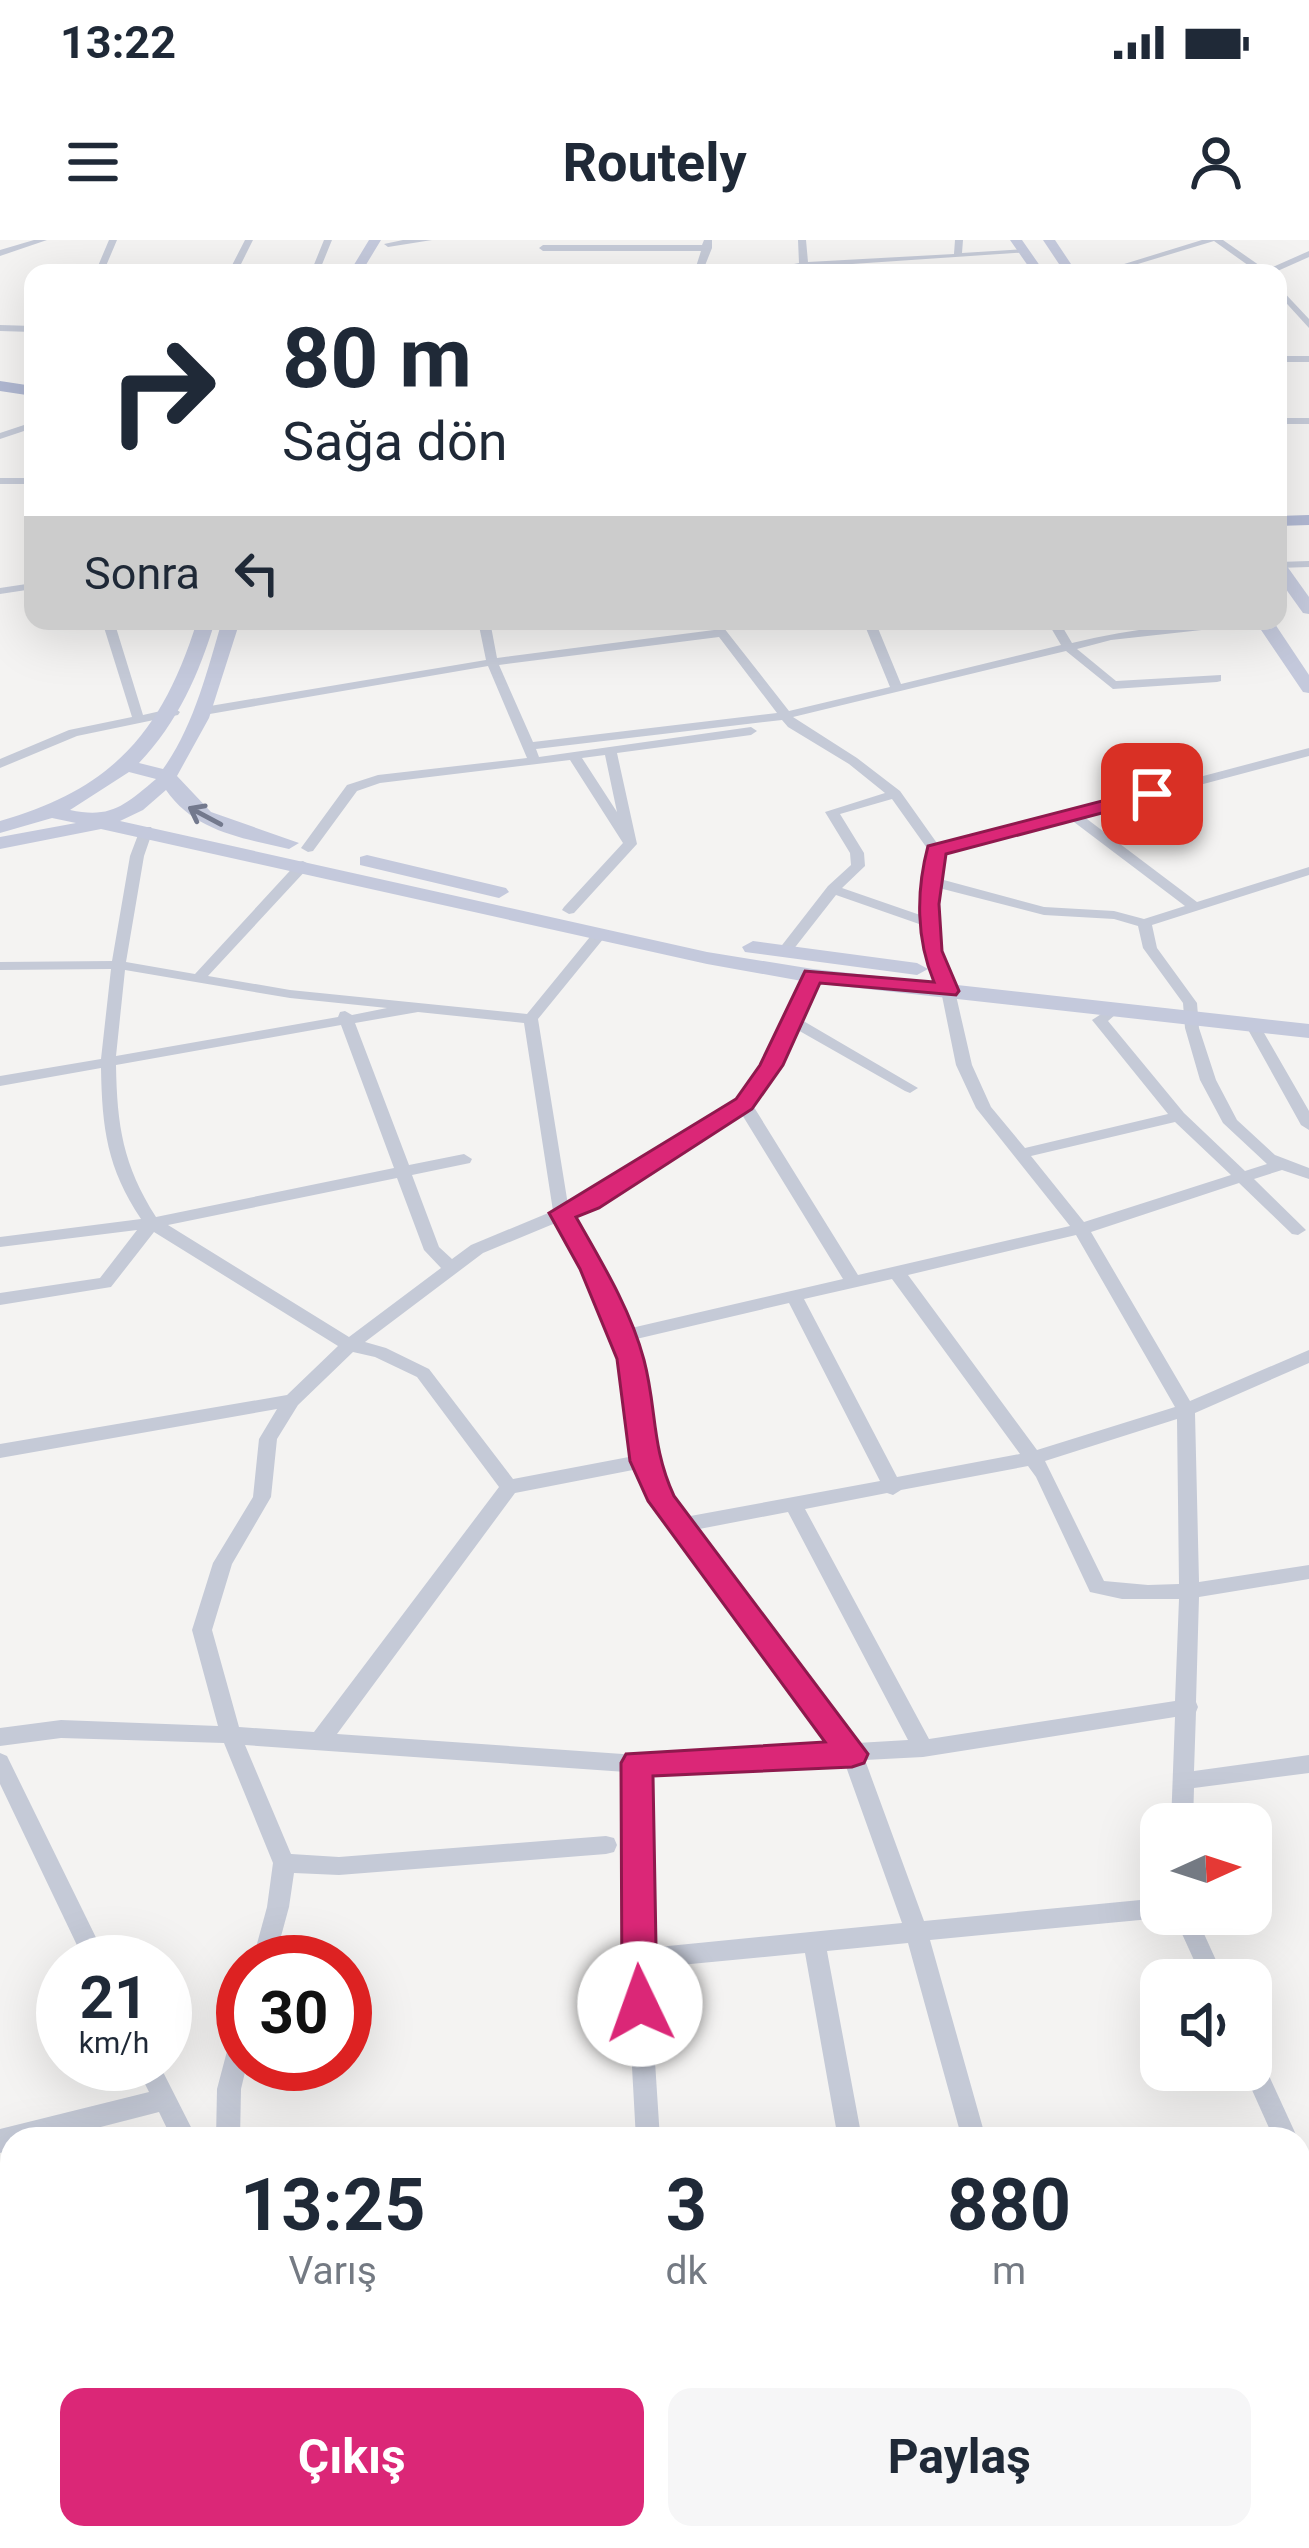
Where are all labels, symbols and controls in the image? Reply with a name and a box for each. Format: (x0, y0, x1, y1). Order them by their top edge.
text: 13:22 (60, 16, 176, 69)
icon: menu (60, 129, 126, 195)
icon: person (1183, 129, 1249, 195)
text: Routely (562, 131, 747, 194)
text: 80 m (282, 309, 472, 408)
icon: right (84, 312, 240, 468)
text: Sağa dön (282, 410, 508, 473)
icon: left (224, 540, 290, 606)
text: Sonra (84, 547, 200, 600)
pin (1101, 743, 1203, 845)
icon: arrive (1119, 761, 1185, 827)
one-way arrow (188, 804, 223, 827)
north arrow (1140, 1803, 1272, 1935)
map controls (1140, 1803, 1272, 2091)
speed limit sign: 30 (216, 1935, 372, 2091)
position arrow (577, 1941, 703, 2067)
button: sound (1140, 1959, 1272, 2091)
text: 21 (80, 1962, 148, 2033)
text: km/h (79, 2025, 149, 2060)
text: 13:25 (240, 2163, 425, 2248)
text: 3 (666, 2163, 707, 2248)
text: 880 (947, 2163, 1071, 2248)
text: Varış (289, 2248, 377, 2294)
text: dk (665, 2248, 707, 2294)
text: m (992, 2248, 1026, 2294)
button: Çıkış (60, 2388, 644, 2526)
button: Paylaş (668, 2388, 1251, 2526)

